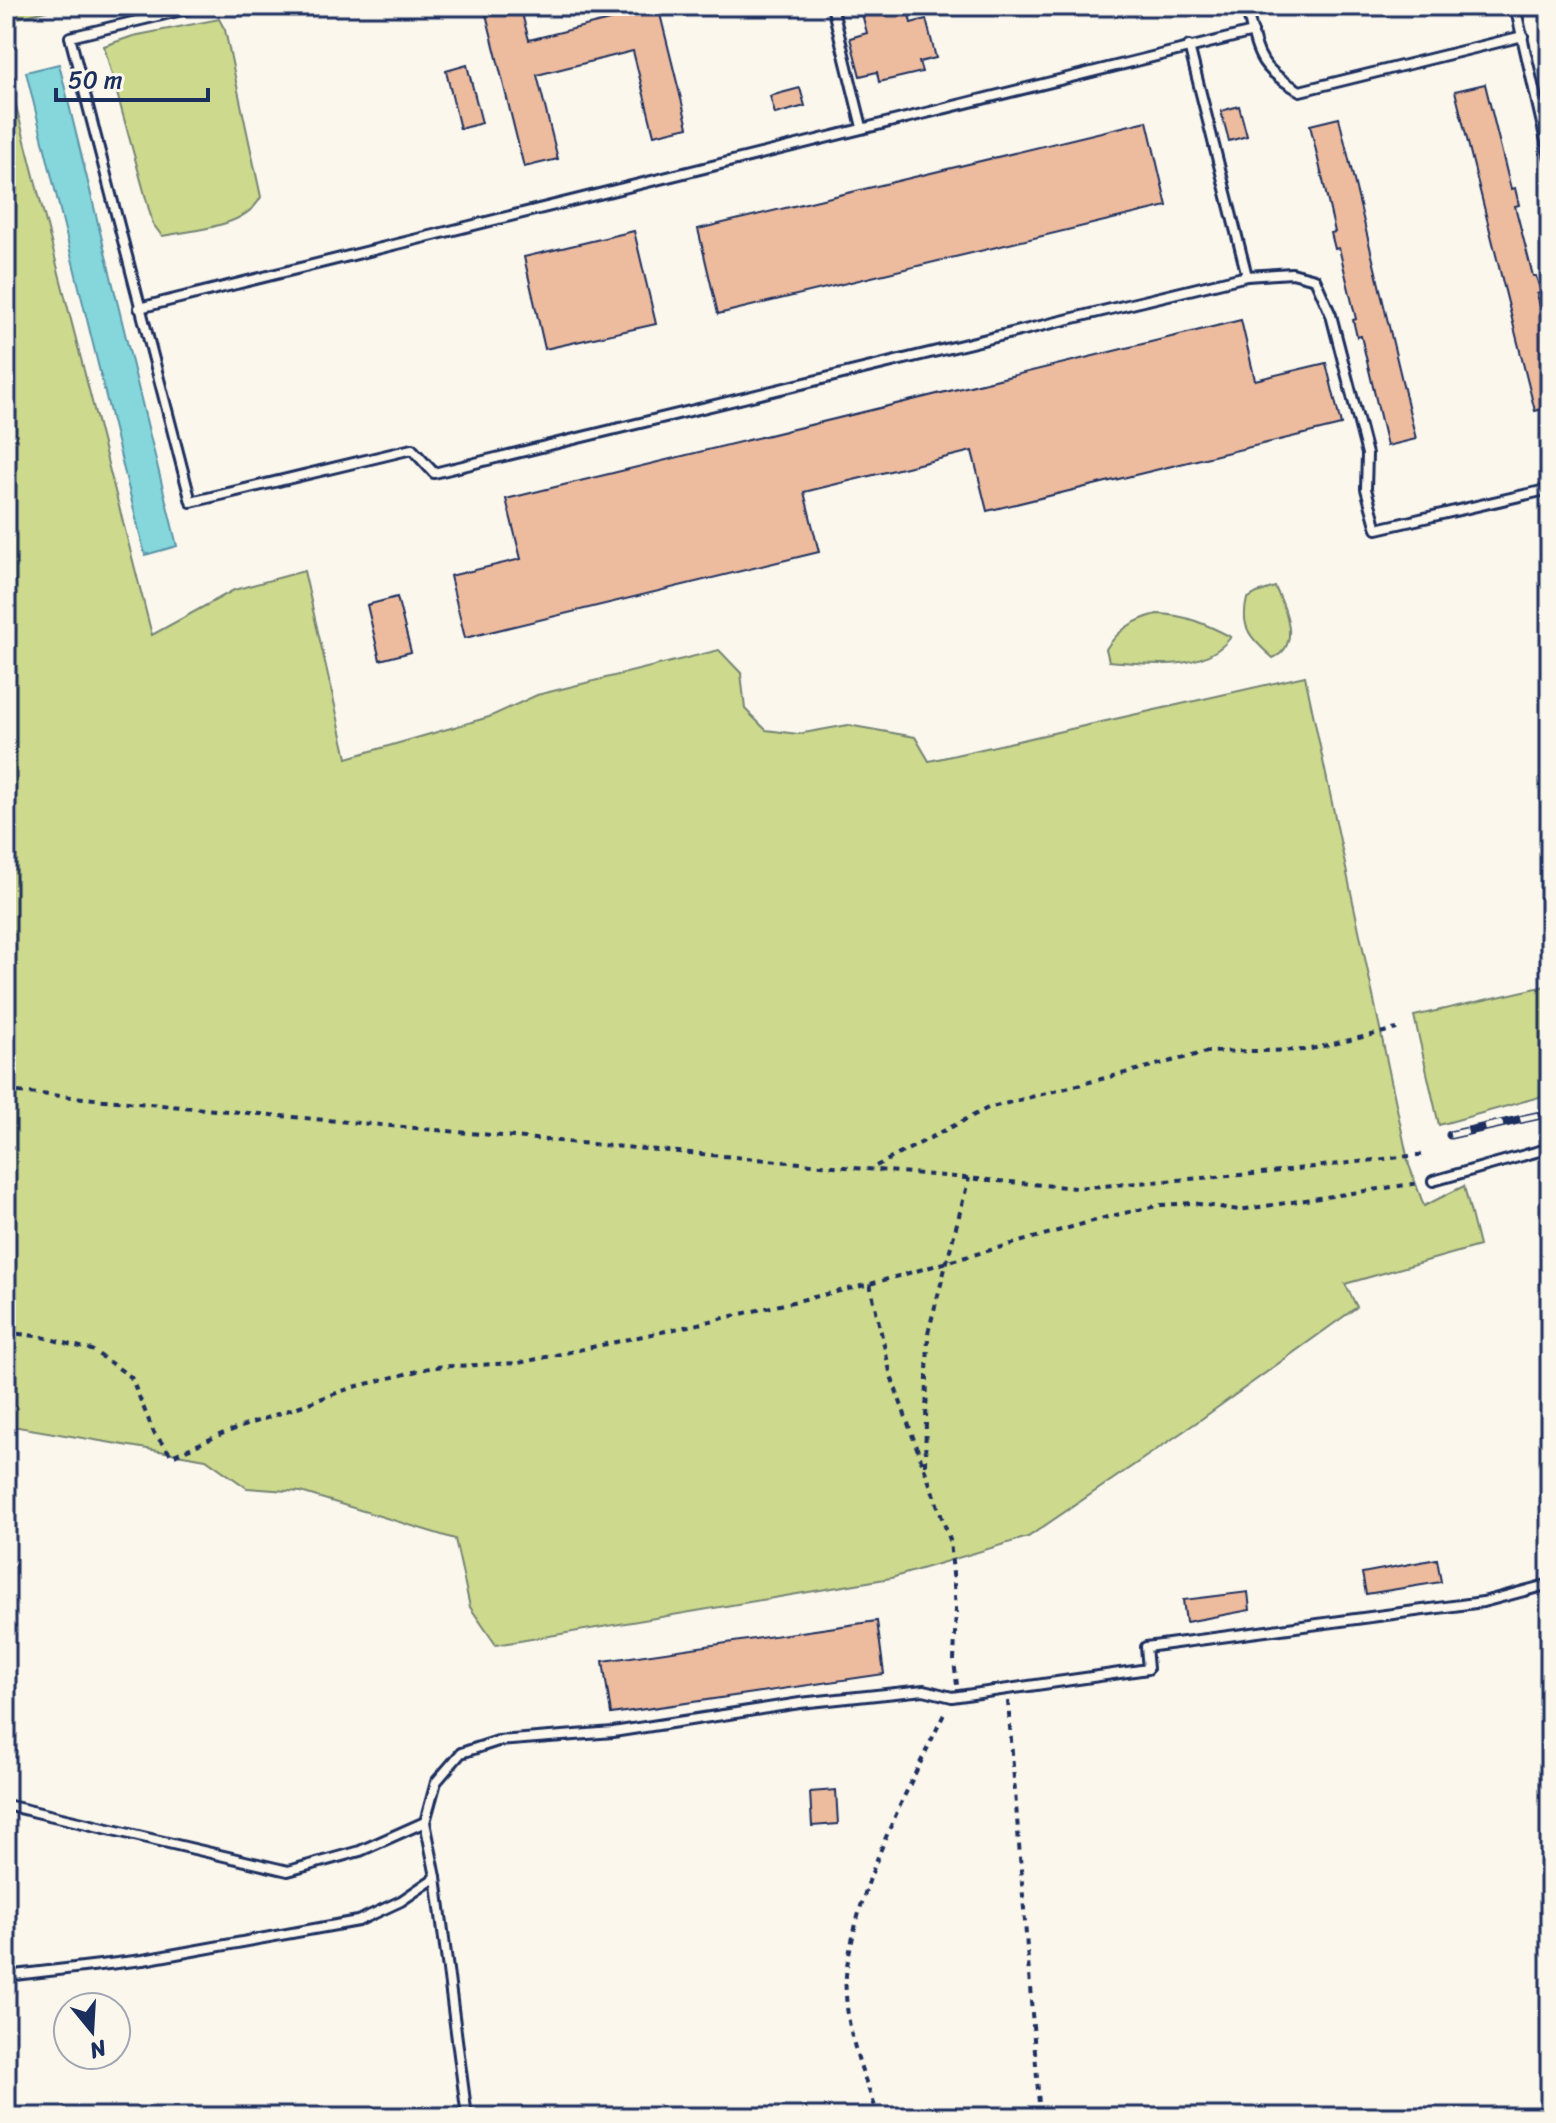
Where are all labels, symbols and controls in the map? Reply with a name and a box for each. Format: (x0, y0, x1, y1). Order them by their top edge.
scale bar (56, 52, 208, 102)
text: 50 m (68, 59, 123, 101)
north arrow (52, 1991, 132, 2071)
text: N (84, 2028, 112, 2071)

